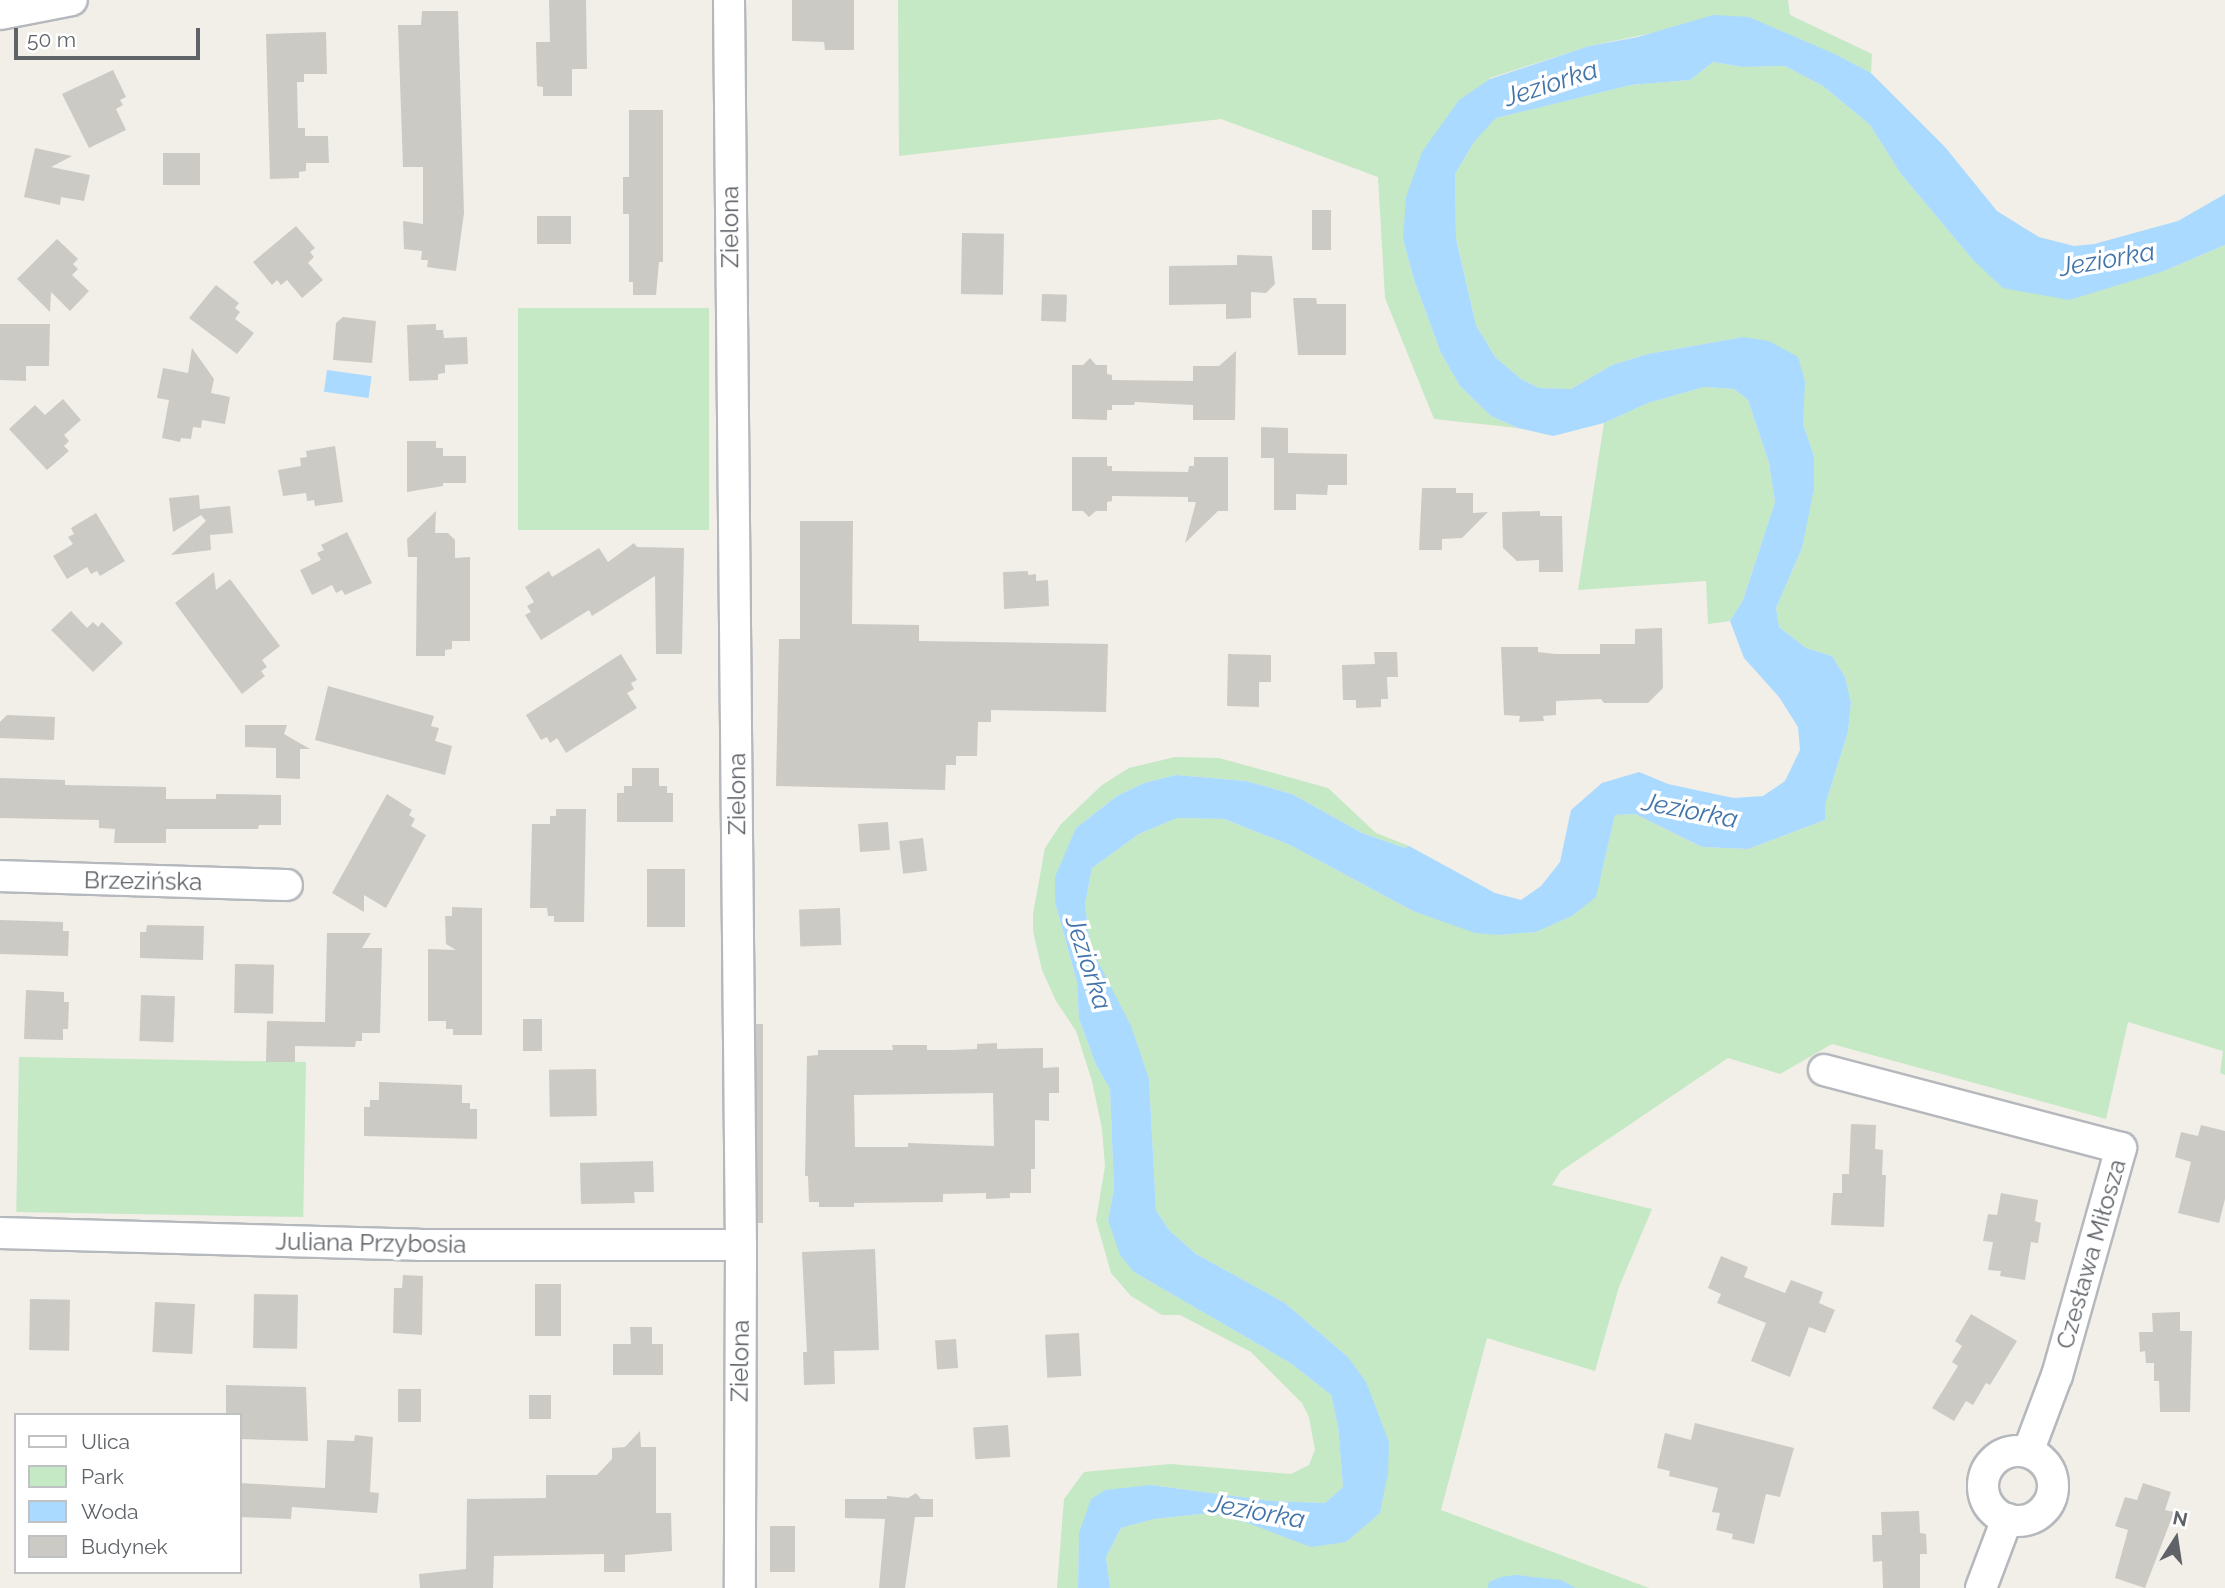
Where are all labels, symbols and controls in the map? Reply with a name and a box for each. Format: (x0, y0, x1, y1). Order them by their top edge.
scale bar (18, 14, 203, 58)
text: 50 m (27, 27, 76, 52)
water label: Jeziorka (1500, 54, 1602, 114)
street label: Zielona (716, 186, 744, 268)
water label: Jeziorka (2057, 236, 2157, 284)
street label: Zielona (723, 753, 751, 835)
water label: Jeziorka (1640, 786, 1740, 836)
street label: Brzezińska (84, 866, 202, 896)
water label: Jeziorka (1058, 912, 1118, 1014)
street label: Czesława Miłosza (2050, 1156, 2132, 1352)
street label: Juliana Przybosia (275, 1227, 467, 1259)
street label: Zielona (725, 1320, 755, 1402)
legend (14, 1413, 242, 1574)
text: Ulica (81, 1429, 130, 1454)
text: Park (81, 1464, 124, 1489)
water label: Jeziorka (1207, 1488, 1307, 1536)
text: Woda (81, 1499, 139, 1524)
north arrow (2141, 1504, 2211, 1574)
text: N (2171, 1506, 2190, 1531)
text: Budynek (81, 1534, 168, 1559)

